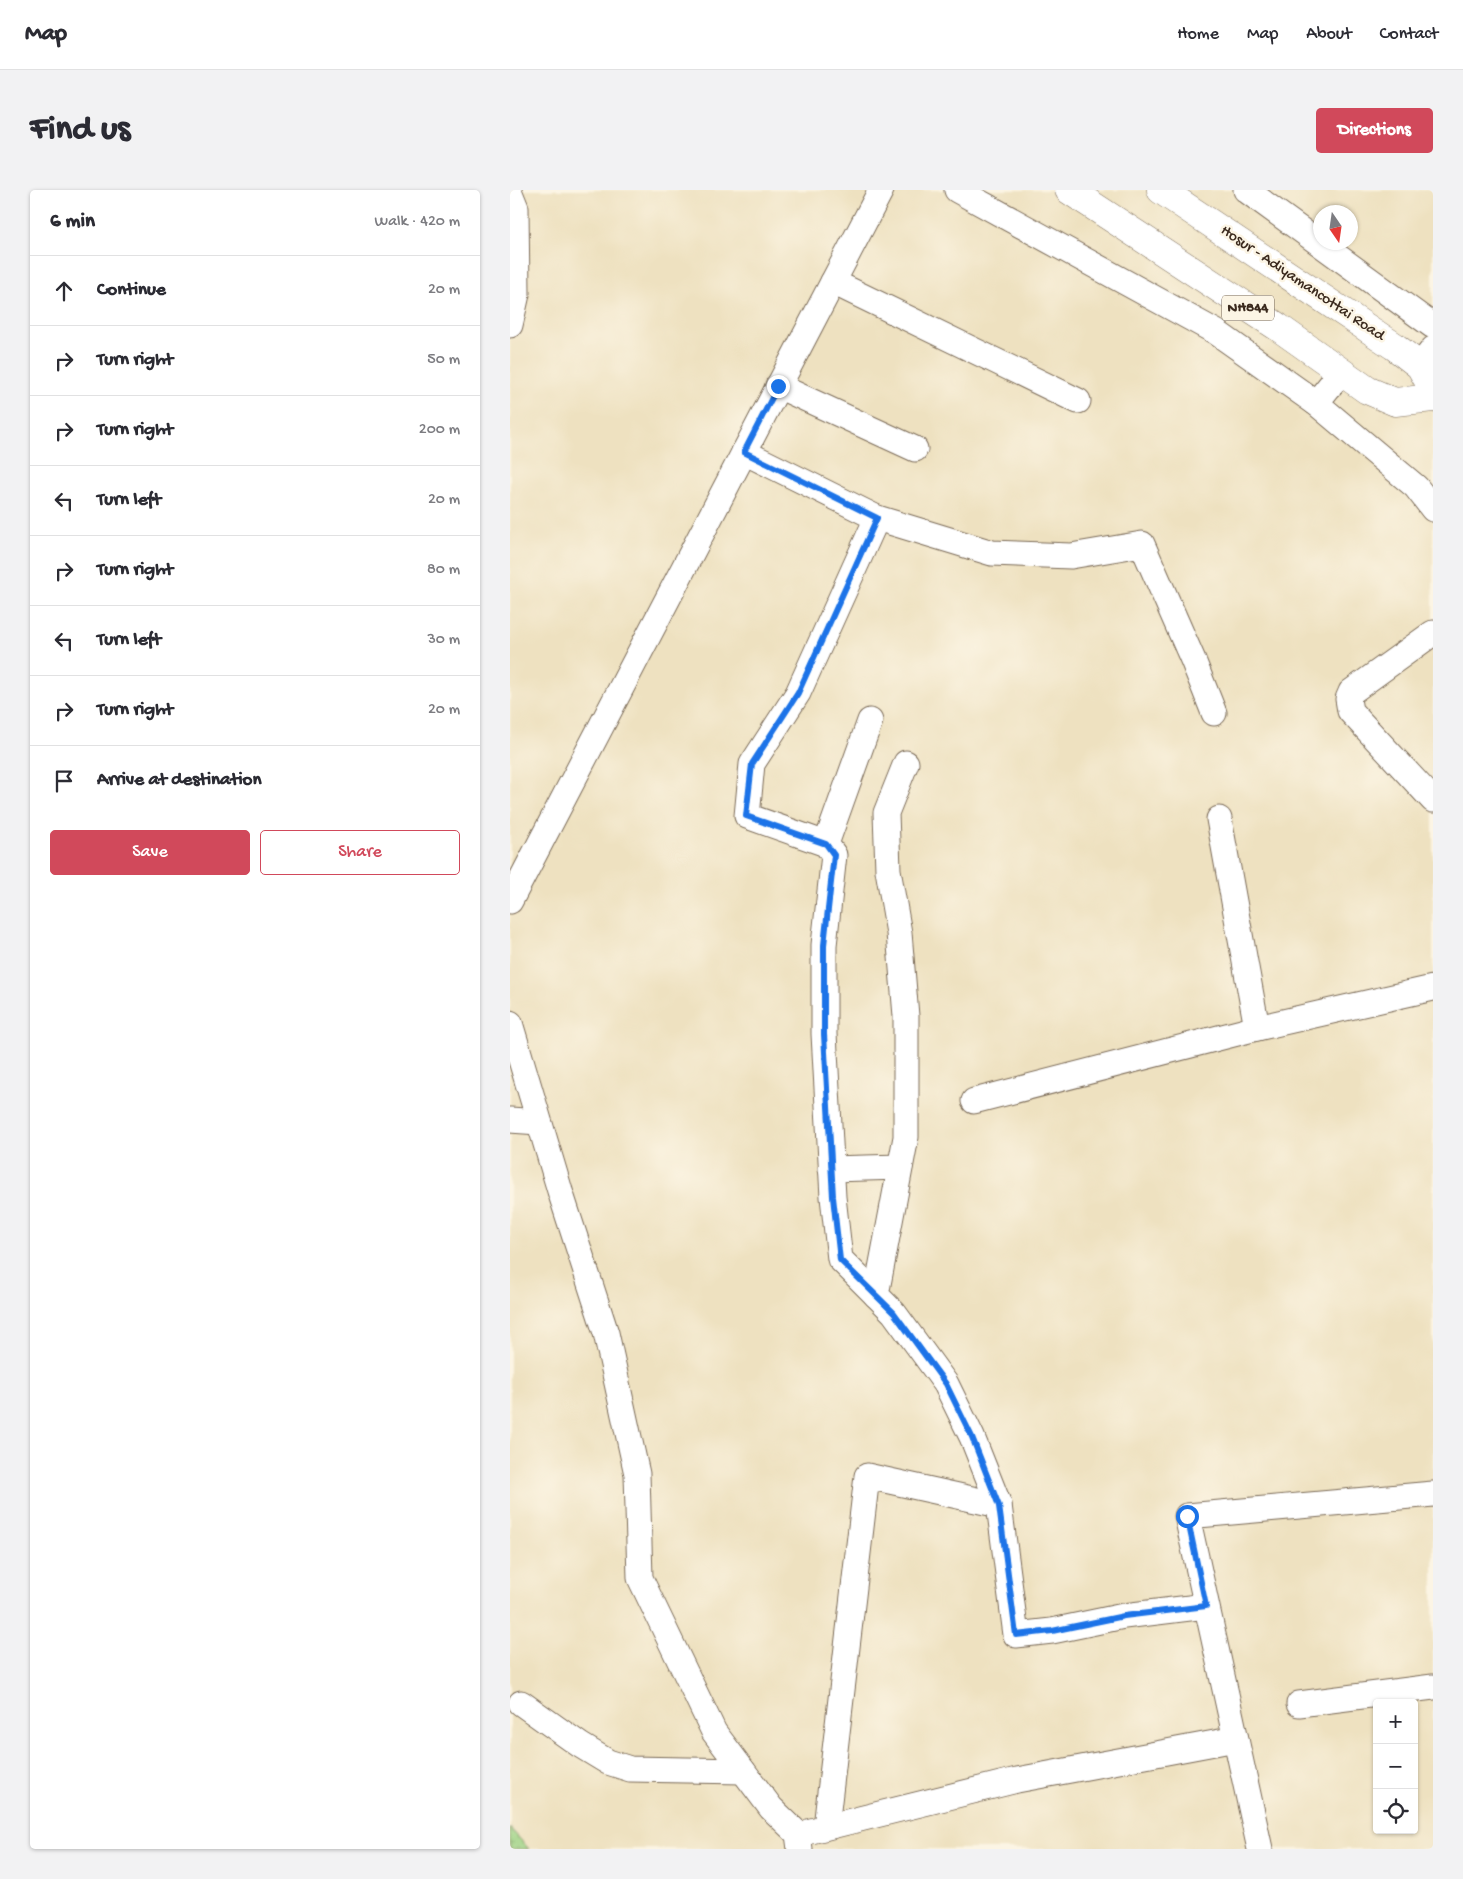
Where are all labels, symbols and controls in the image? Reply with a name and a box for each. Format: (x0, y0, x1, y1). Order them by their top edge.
text: Map (25, 20, 67, 49)
text: Home (1177, 24, 1219, 45)
text: Map (1247, 24, 1278, 45)
text: About (1306, 24, 1352, 45)
text: Contact (1380, 24, 1438, 45)
button: Directions (1316, 108, 1433, 153)
text: Find us (30, 110, 130, 151)
north arrow (1313, 205, 1358, 250)
text: 6 min (50, 210, 95, 235)
text: Walk · 420 m (375, 213, 460, 232)
street label: Hosur - Adiyamancottai Road (1216, 222, 1389, 347)
icon: ahead (50, 277, 78, 305)
text: Continue (97, 279, 166, 302)
text: 20 m (428, 281, 460, 300)
road number: NH844 (1222, 296, 1274, 320)
icon: right (50, 347, 78, 375)
text: Turn right (97, 349, 173, 372)
text: 50 m (427, 351, 460, 370)
route end (767, 375, 790, 398)
icon: right (50, 417, 78, 445)
text: Turn right (97, 419, 173, 442)
text: 200 m (419, 421, 460, 440)
icon: left (50, 487, 78, 515)
text: Turn left (97, 489, 161, 512)
text: 20 m (428, 491, 460, 510)
icon: right (50, 557, 78, 585)
text: Turn right (97, 559, 173, 582)
text: 80 m (427, 561, 460, 580)
icon: left (50, 627, 78, 655)
text: Turn left (97, 629, 161, 652)
text: 30 m (427, 631, 460, 650)
icon: right (50, 697, 78, 725)
text: Turn right (97, 699, 173, 722)
text: 20 m (428, 701, 460, 720)
icon: arrive (50, 767, 78, 795)
text: Arrive at destination (97, 769, 261, 792)
button: Save (50, 830, 250, 875)
button: Share (260, 830, 460, 875)
route start (1176, 1505, 1199, 1528)
map controls (1373, 1699, 1418, 1834)
button: + (1373, 1699, 1418, 1744)
button: − (1373, 1744, 1418, 1789)
button: locate (1373, 1789, 1418, 1834)

